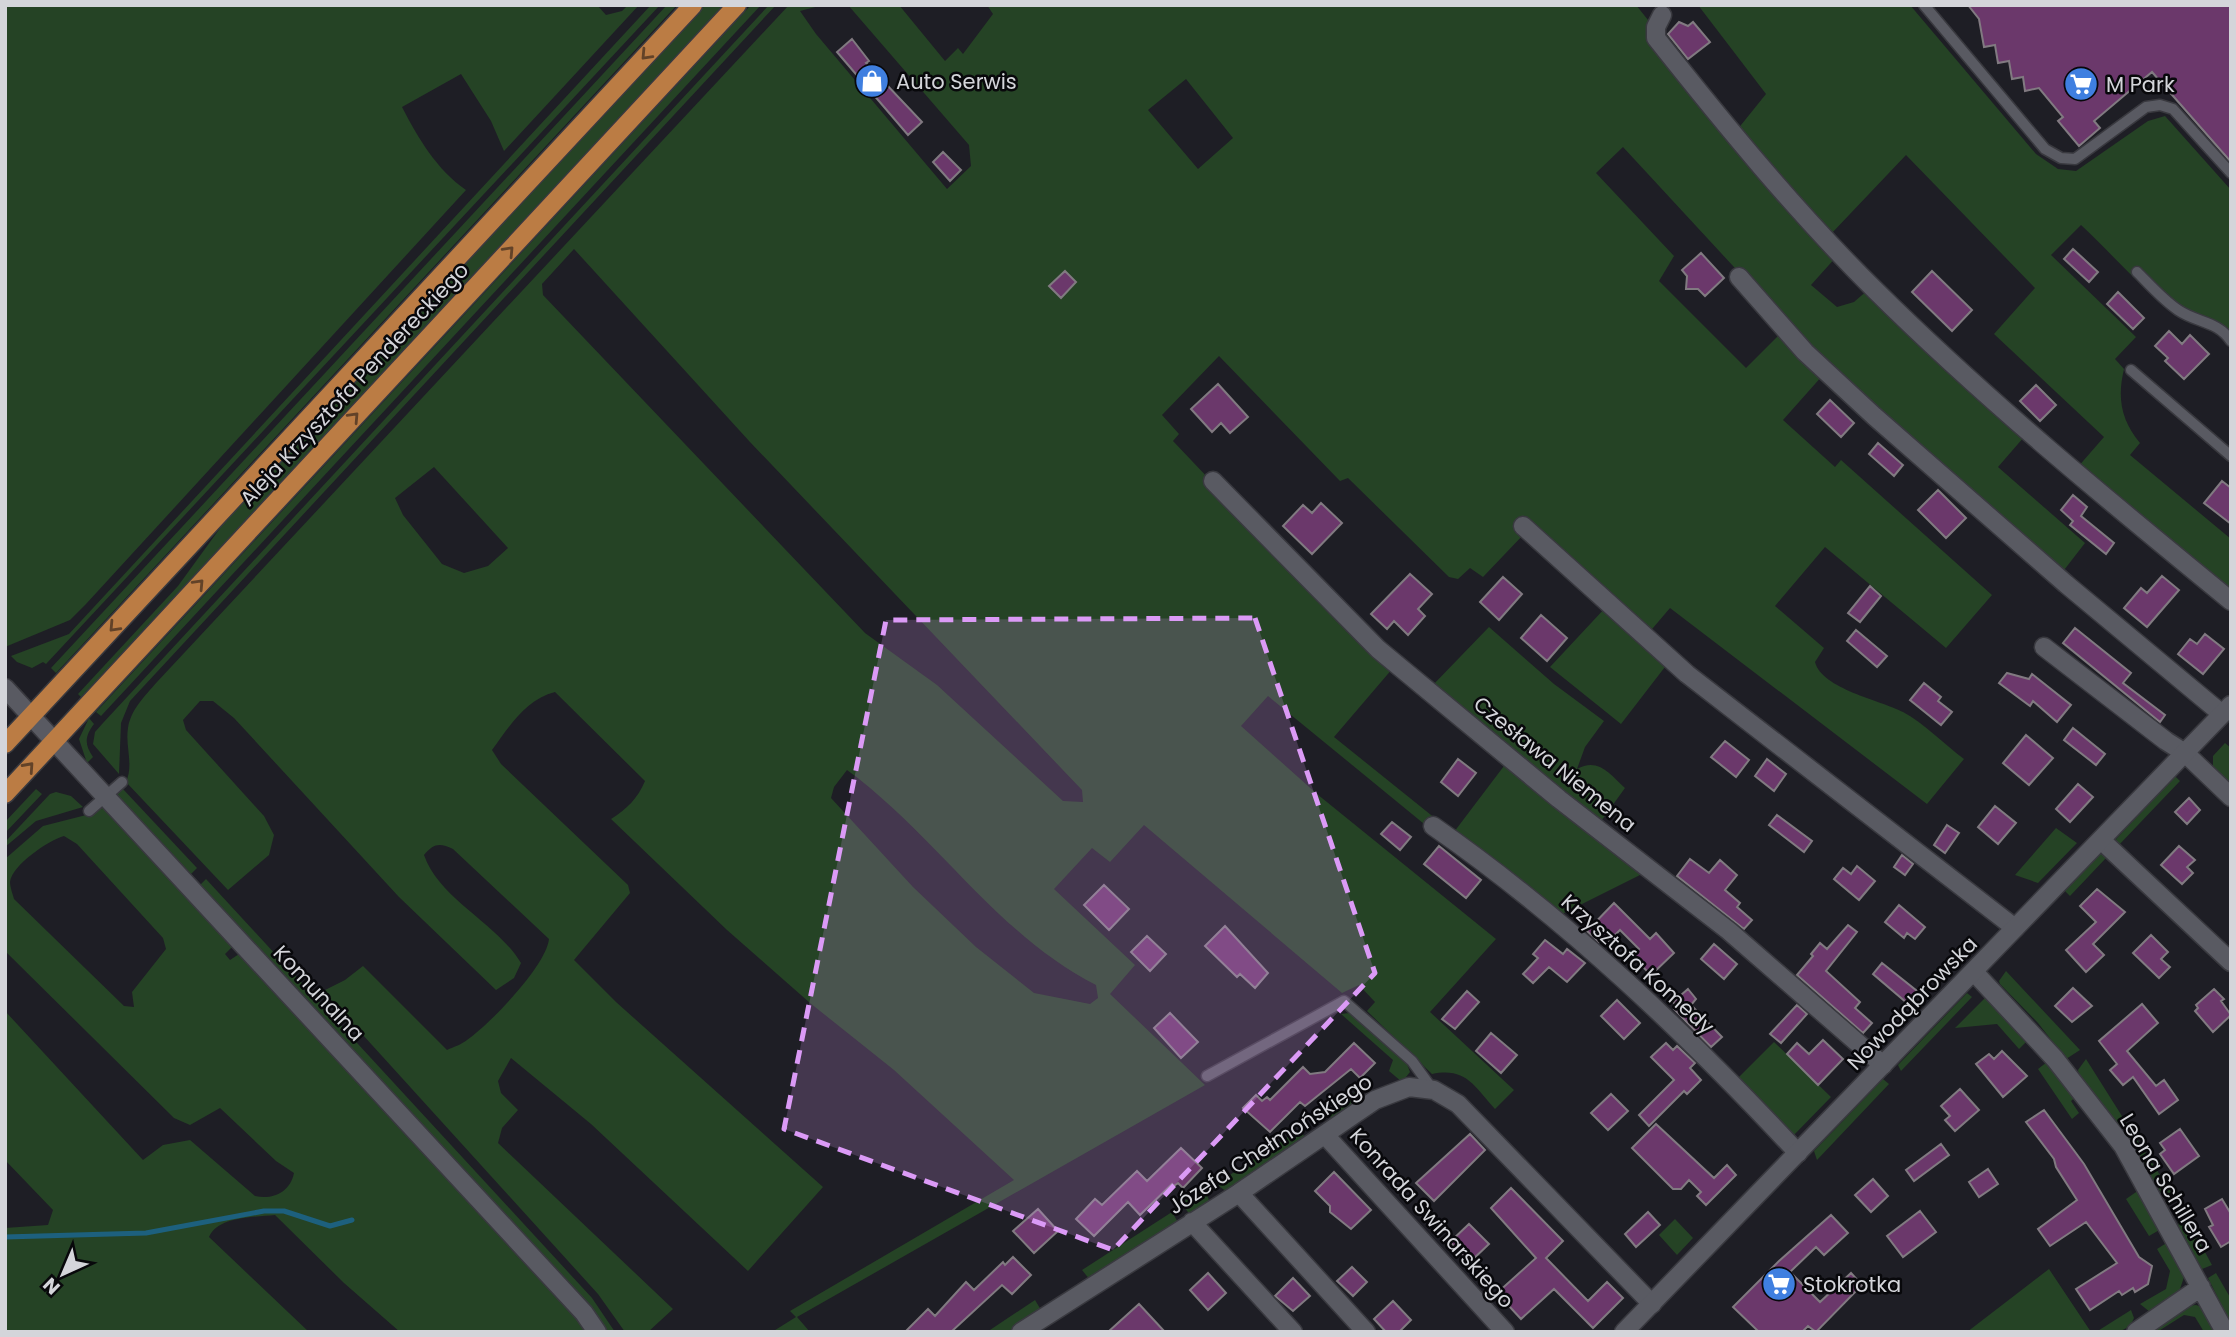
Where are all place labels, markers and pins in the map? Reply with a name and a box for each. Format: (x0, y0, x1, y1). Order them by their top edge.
shop icon: Auto Serwis (853, 62, 891, 100)
supermarket icon: M Park (2062, 65, 2100, 103)
place label: Auto Serwis (896, 67, 1017, 96)
place label: M Park (2106, 70, 2175, 99)
supermarket icon: Stokrotka (1760, 1265, 1798, 1303)
place label: Stokrotka (1803, 1270, 1901, 1299)

